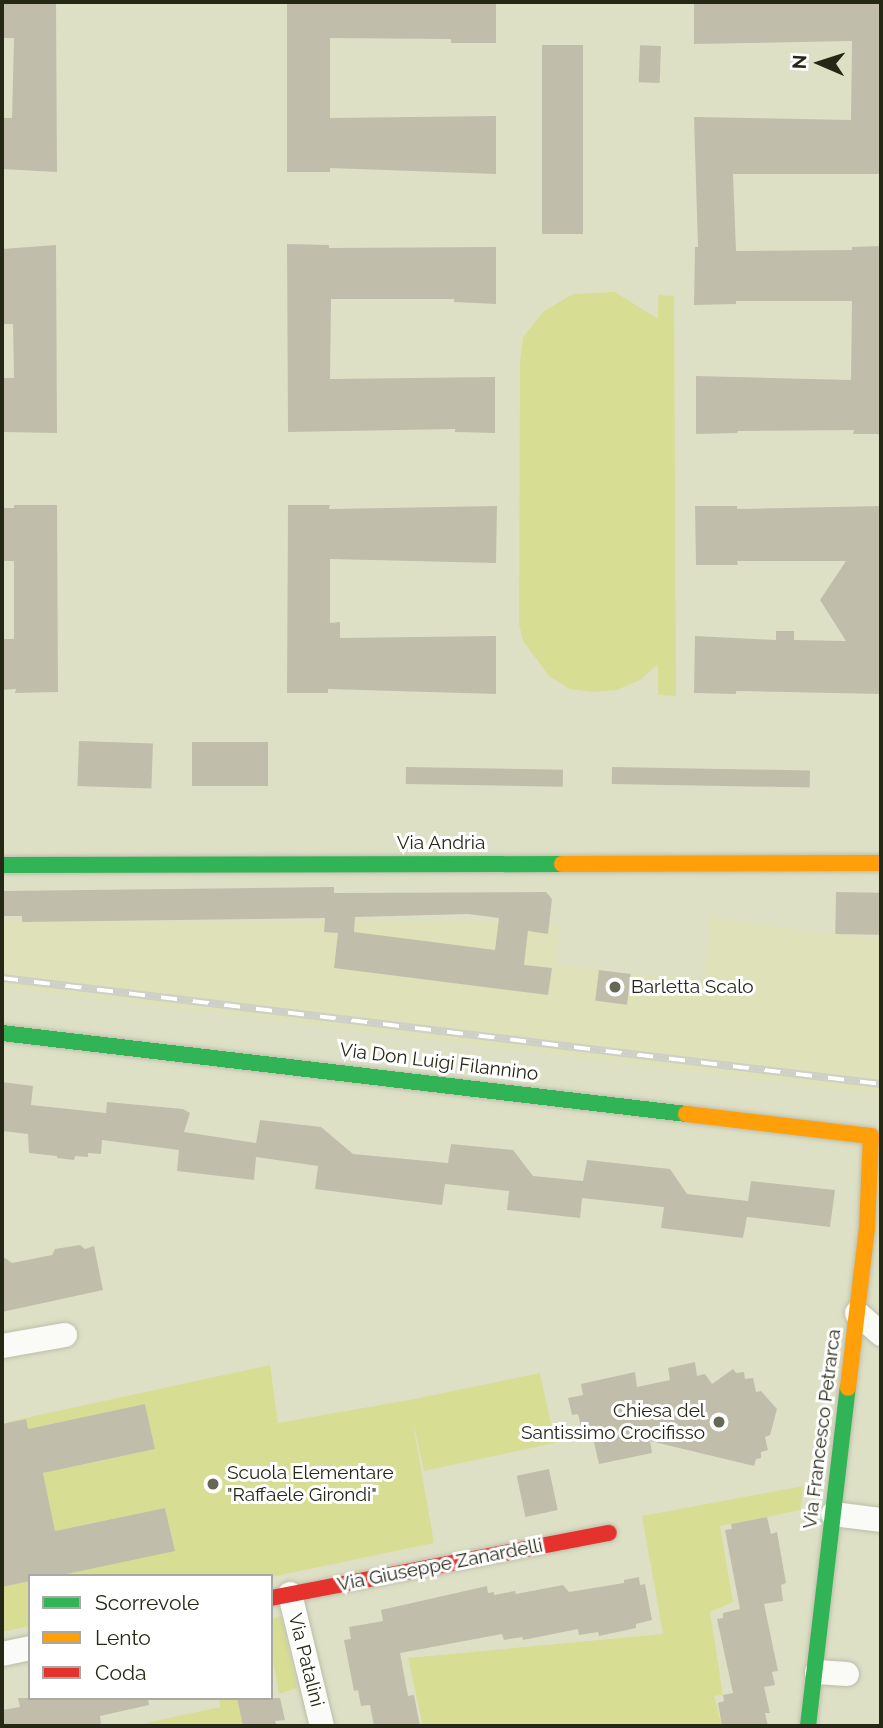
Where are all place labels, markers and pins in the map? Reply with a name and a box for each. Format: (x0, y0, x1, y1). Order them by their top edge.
place label: Barletta Scalo (631, 976, 754, 998)
marker: Barletta Scalo (605, 977, 625, 997)
place label: Chiesa del Santissimo Crocifisso (521, 1400, 705, 1444)
marker: Chiesa del Santissimo Crocifisso (711, 1414, 727, 1430)
place label: Scuola Elementare "Raffaele Girondi" (227, 1462, 394, 1506)
marker: Scuola Elementare "Raffaele Girondi" (205, 1476, 221, 1492)

